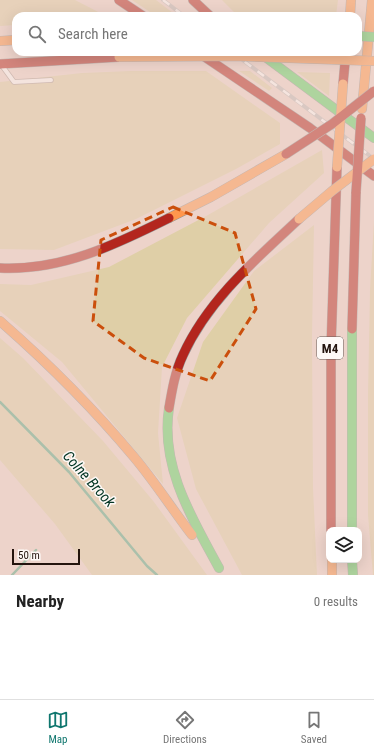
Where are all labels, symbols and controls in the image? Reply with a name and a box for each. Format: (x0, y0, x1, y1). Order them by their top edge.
search box (12, 12, 362, 56)
icon: search (26, 23, 48, 45)
text: Search here (58, 25, 128, 43)
road number: M4 (317, 337, 343, 359)
water label: Colne Brook (59, 447, 119, 511)
map controls (326, 527, 362, 563)
button: layers (326, 527, 362, 563)
scale bar (12, 547, 80, 566)
text: 50 m (18, 549, 40, 562)
text: Nearby (16, 591, 64, 611)
text: 0 results (314, 594, 358, 609)
tab: Map (47, 709, 69, 746)
tab: Directions (163, 709, 207, 746)
tab: Saved (301, 709, 327, 746)

